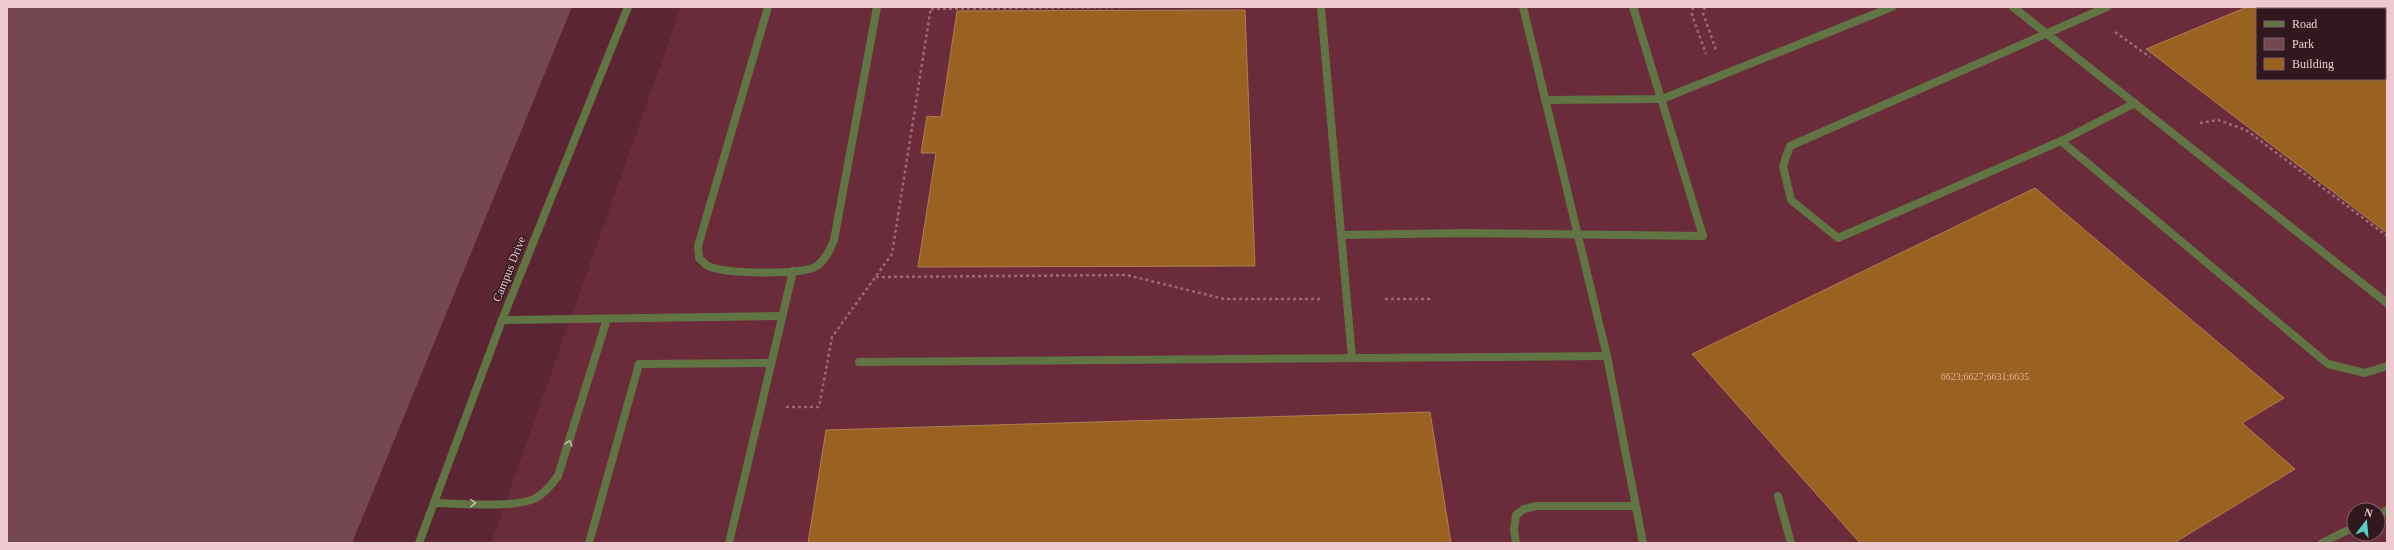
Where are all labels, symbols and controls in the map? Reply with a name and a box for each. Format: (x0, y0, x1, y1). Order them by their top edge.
legend (2256, 8, 2386, 80)
text: Road (2292, 17, 2317, 31)
text: Park (2292, 37, 2314, 51)
text: Building (2292, 57, 2334, 71)
street label: Campus Drive (489, 234, 529, 304)
house number: 6623;6627;6631;6635 (1941, 371, 2029, 382)
one-way arrow (564, 440, 573, 447)
one-way arrow (470, 498, 476, 507)
north arrow (2346, 502, 2386, 542)
text: N (2363, 506, 2374, 519)

